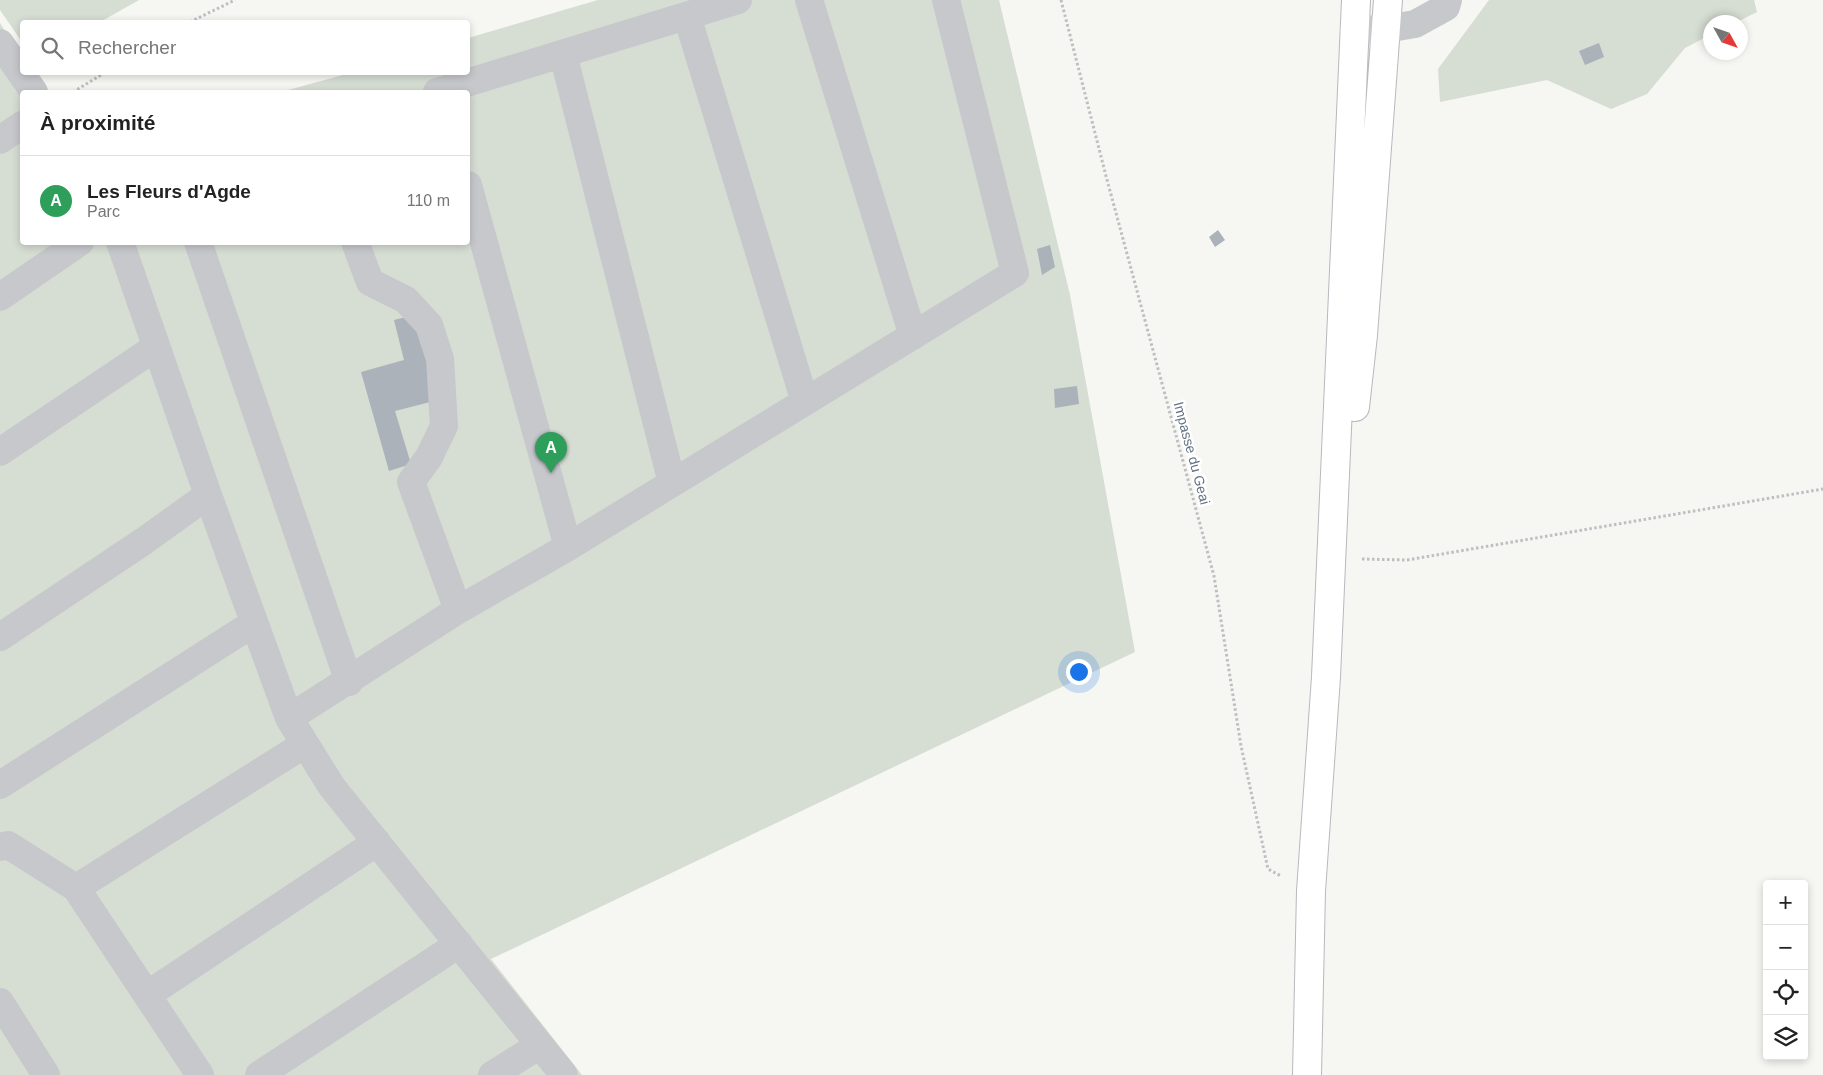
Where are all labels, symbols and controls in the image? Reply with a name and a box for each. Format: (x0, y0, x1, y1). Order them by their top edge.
north arrow (1703, 15, 1748, 60)
search box (20, 20, 470, 75)
icon: search (38, 34, 66, 62)
text: Rechercher (78, 37, 176, 58)
text: À proximité (40, 111, 156, 134)
text: Les Fleurs d'Agde (87, 181, 251, 202)
text: A (50, 192, 62, 209)
text: 110 m (407, 192, 450, 209)
text: Parc (87, 203, 120, 220)
street label: Impasse du Geai (1171, 400, 1213, 506)
pin: A (535, 432, 567, 473)
your location (1066, 659, 1092, 685)
map controls (1763, 880, 1808, 1060)
button: + (1763, 880, 1808, 925)
button: − (1763, 925, 1808, 970)
button: locate (1763, 970, 1808, 1015)
button: layers (1763, 1015, 1808, 1060)

